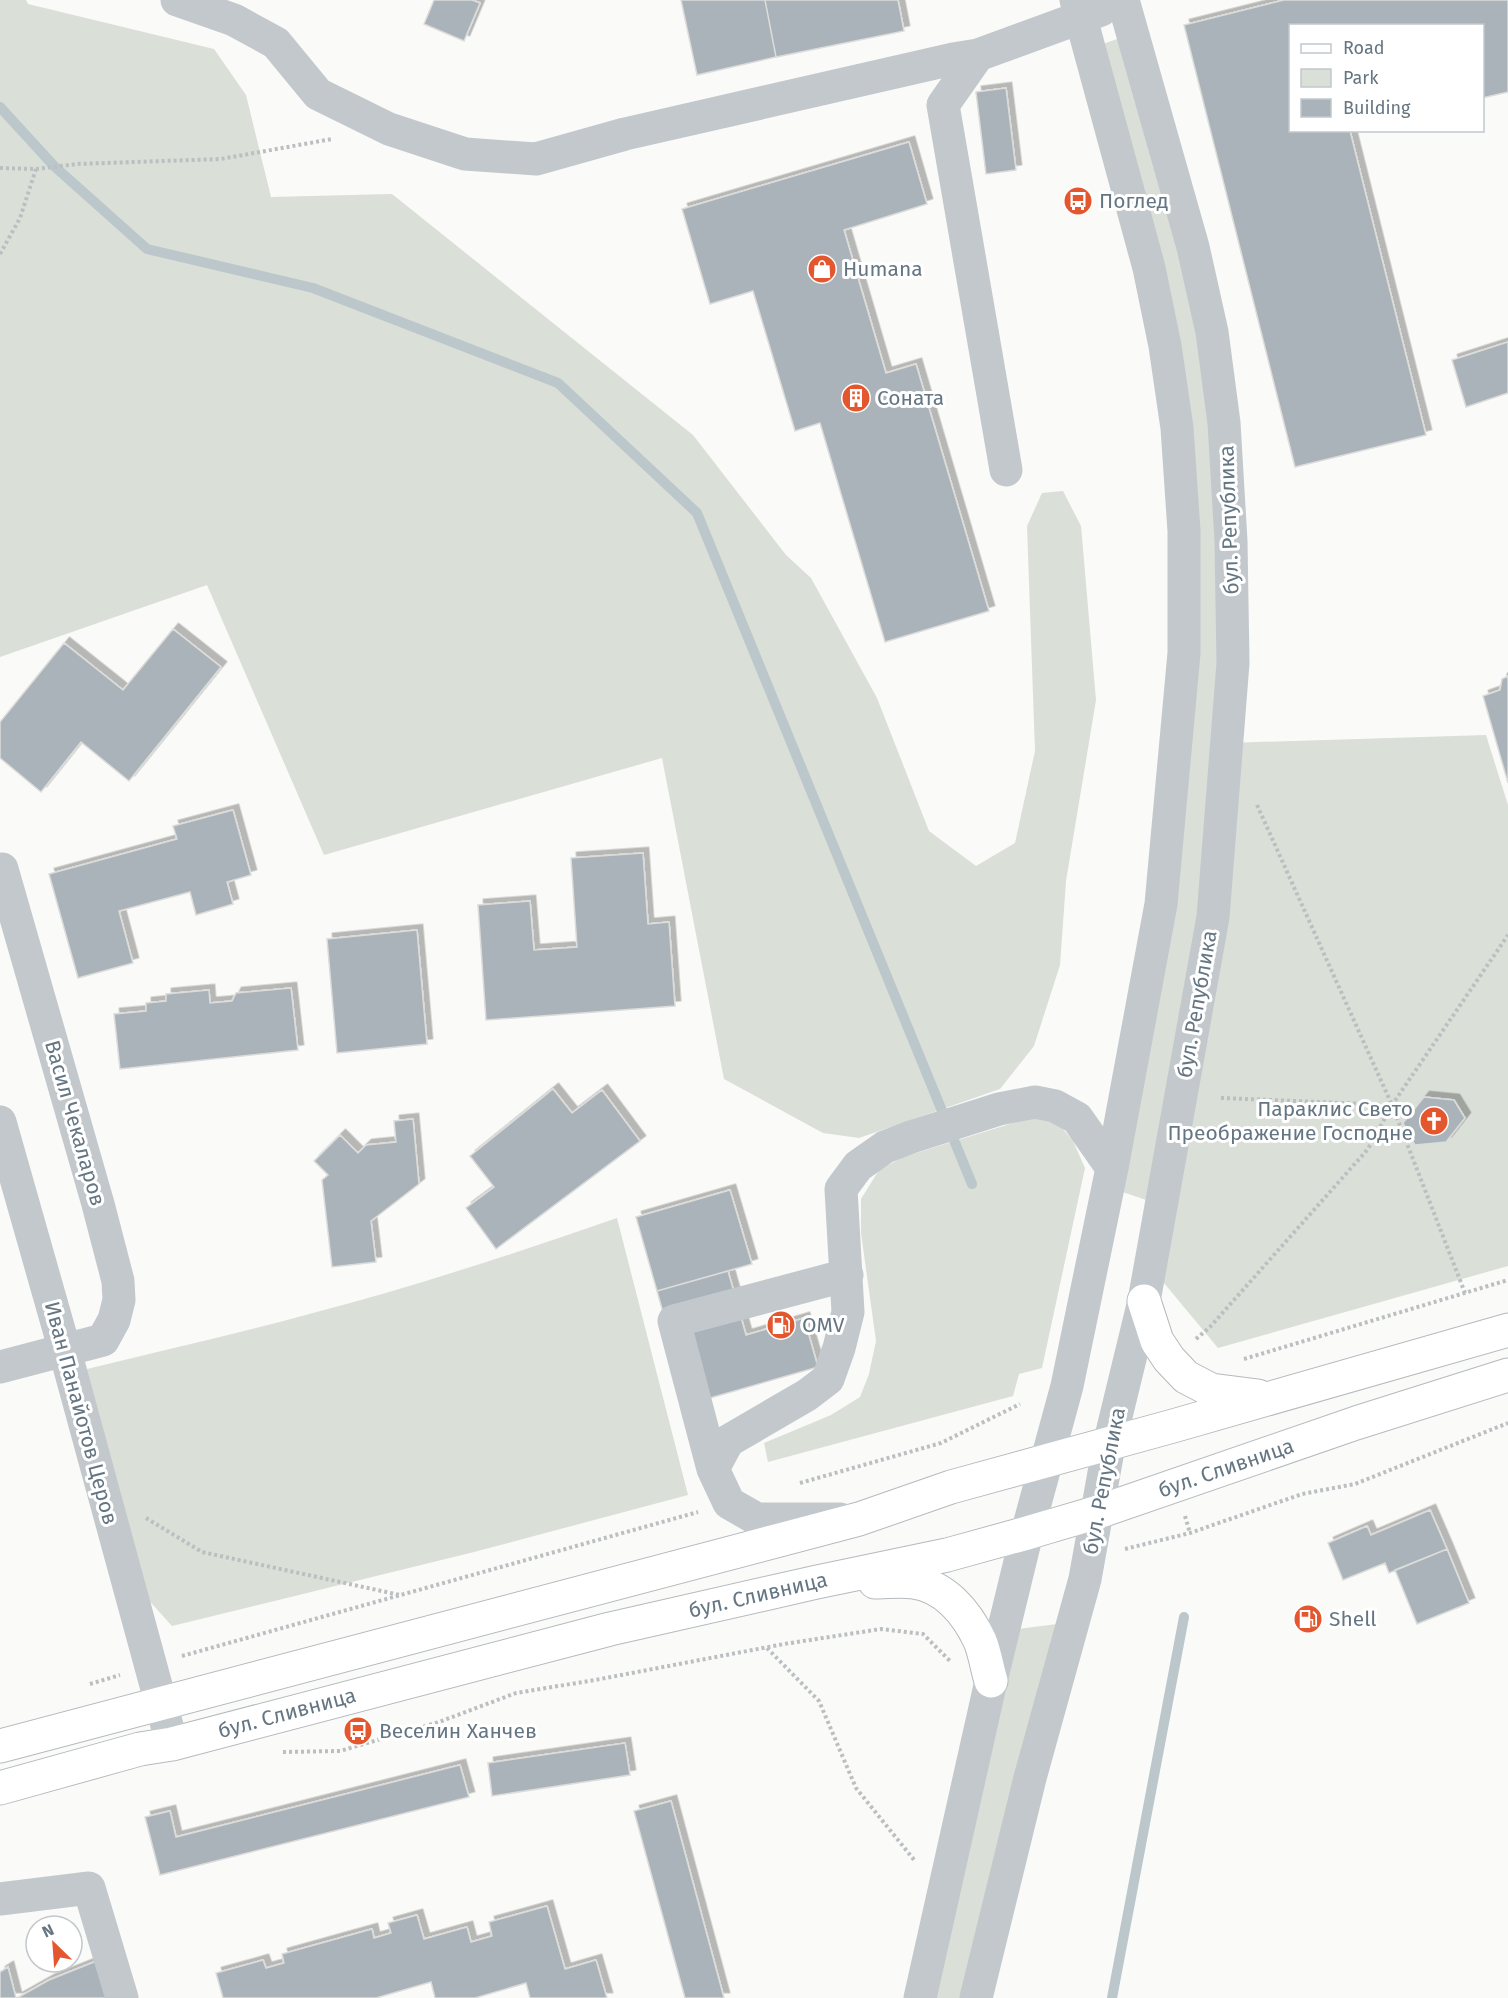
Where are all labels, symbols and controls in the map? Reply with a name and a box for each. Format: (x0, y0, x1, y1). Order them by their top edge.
legend (1289, 24, 1484, 132)
text: Road (1343, 37, 1385, 59)
text: Park (1343, 67, 1379, 89)
text: Building (1343, 97, 1411, 119)
bus stop icon: Поглед (1062, 185, 1094, 217)
place label: Поглед (1099, 188, 1168, 214)
shop icon: Humana (806, 253, 838, 285)
place label: Humana (843, 256, 923, 282)
building icon: Соната (840, 382, 872, 414)
place label: Соната (877, 385, 944, 411)
street label: бул. Република (1213, 445, 1245, 595)
street label: бул. Република (1171, 928, 1223, 1080)
street label: Васил Чекаларов (39, 1037, 111, 1209)
place label: Параклис Свето Преображение Господне (1167, 1096, 1413, 1146)
church icon: Параклис Свето Преображение Господне (1418, 1105, 1450, 1137)
street label: Иван Панайотов Церов (39, 1299, 123, 1527)
fuel station icon: OMV (765, 1309, 797, 1341)
place label: OMV (802, 1312, 845, 1338)
street label: бул. Република (1077, 1405, 1131, 1557)
street label: бул. Сливница (1155, 1433, 1297, 1503)
street label: бул. Сливница (686, 1566, 830, 1624)
fuel station icon: Shell (1292, 1603, 1324, 1635)
place label: Shell (1329, 1606, 1377, 1632)
street label: бул. Сливница (215, 1682, 359, 1744)
bus stop icon: Веселин Ханчев (342, 1715, 374, 1747)
place label: Веселин Ханчев (379, 1718, 537, 1744)
north arrow (24, 1914, 84, 1974)
text: N (39, 1920, 57, 1942)

